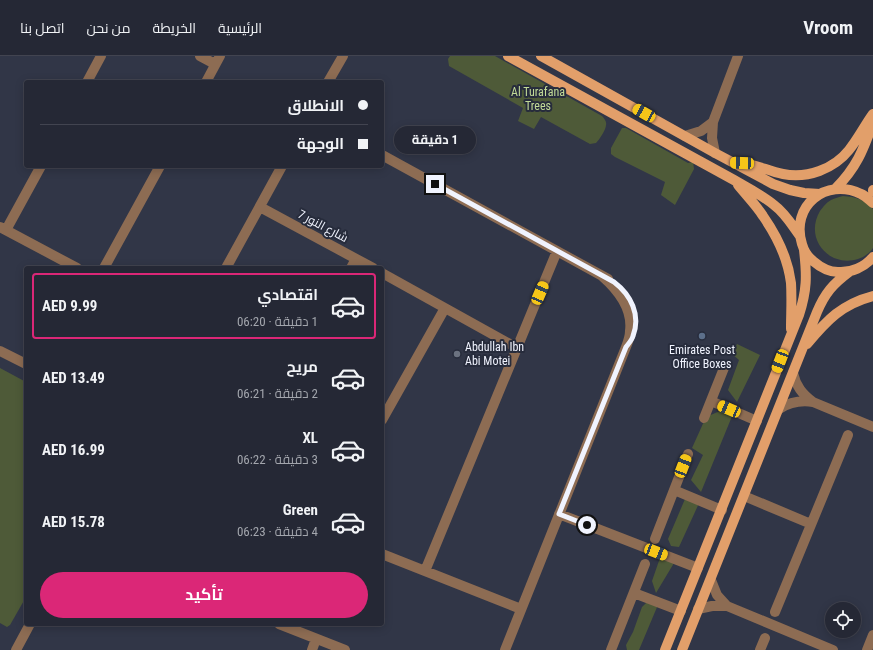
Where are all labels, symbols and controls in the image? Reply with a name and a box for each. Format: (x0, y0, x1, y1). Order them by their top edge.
text: Vroom (803, 16, 853, 39)
text: اتصل بنا (20, 20, 64, 36)
text: من نحن (86, 20, 130, 36)
text: الخريطة (152, 20, 196, 36)
text: الرئيسية (218, 20, 262, 36)
park label: Al Turafana Trees (511, 85, 565, 113)
text: الانطلاق (288, 97, 344, 115)
car (631, 102, 657, 124)
callout: 1 دقيقة (394, 126, 476, 154)
text: 1 دقيقة (412, 132, 458, 147)
text: الوجهة (297, 135, 344, 153)
car (730, 157, 754, 169)
route end (426, 175, 444, 193)
street label: شارع النور 7 (295, 207, 351, 246)
car (530, 280, 550, 306)
text: اقتصادي (258, 286, 318, 304)
icon: car (330, 288, 366, 324)
text: AED 9.99 (42, 297, 97, 315)
text: 1 دقيقة · 06:20 (237, 314, 318, 329)
marker: Emirates Post Office Boxes (697, 331, 707, 341)
place label: Abdullah Ibn Abi Motei (465, 340, 524, 368)
place label: Emirates Post Office Boxes (669, 343, 735, 371)
car (770, 348, 790, 374)
marker: Abdullah Ibn Abi Motei (452, 349, 462, 359)
text: مريح (286, 358, 318, 376)
icon: car (330, 360, 366, 396)
text: AED 13.49 (42, 369, 105, 387)
text: 2 دقيقة · 06:21 (237, 386, 318, 401)
car (716, 399, 742, 419)
text: XL (302, 429, 318, 447)
icon: car (330, 432, 366, 468)
text: AED 16.99 (42, 441, 105, 459)
text: 3 دقيقة · 06:22 (237, 452, 318, 467)
car (673, 453, 693, 479)
text: Green (283, 501, 318, 519)
icon: car (330, 504, 366, 540)
text: AED 15.78 (42, 513, 105, 531)
route start (578, 516, 596, 534)
text: 4 دقيقة · 06:23 (237, 524, 318, 539)
car (643, 542, 669, 562)
button: تأكيد (40, 572, 368, 618)
map controls (825, 602, 861, 638)
button: locate (825, 602, 861, 638)

